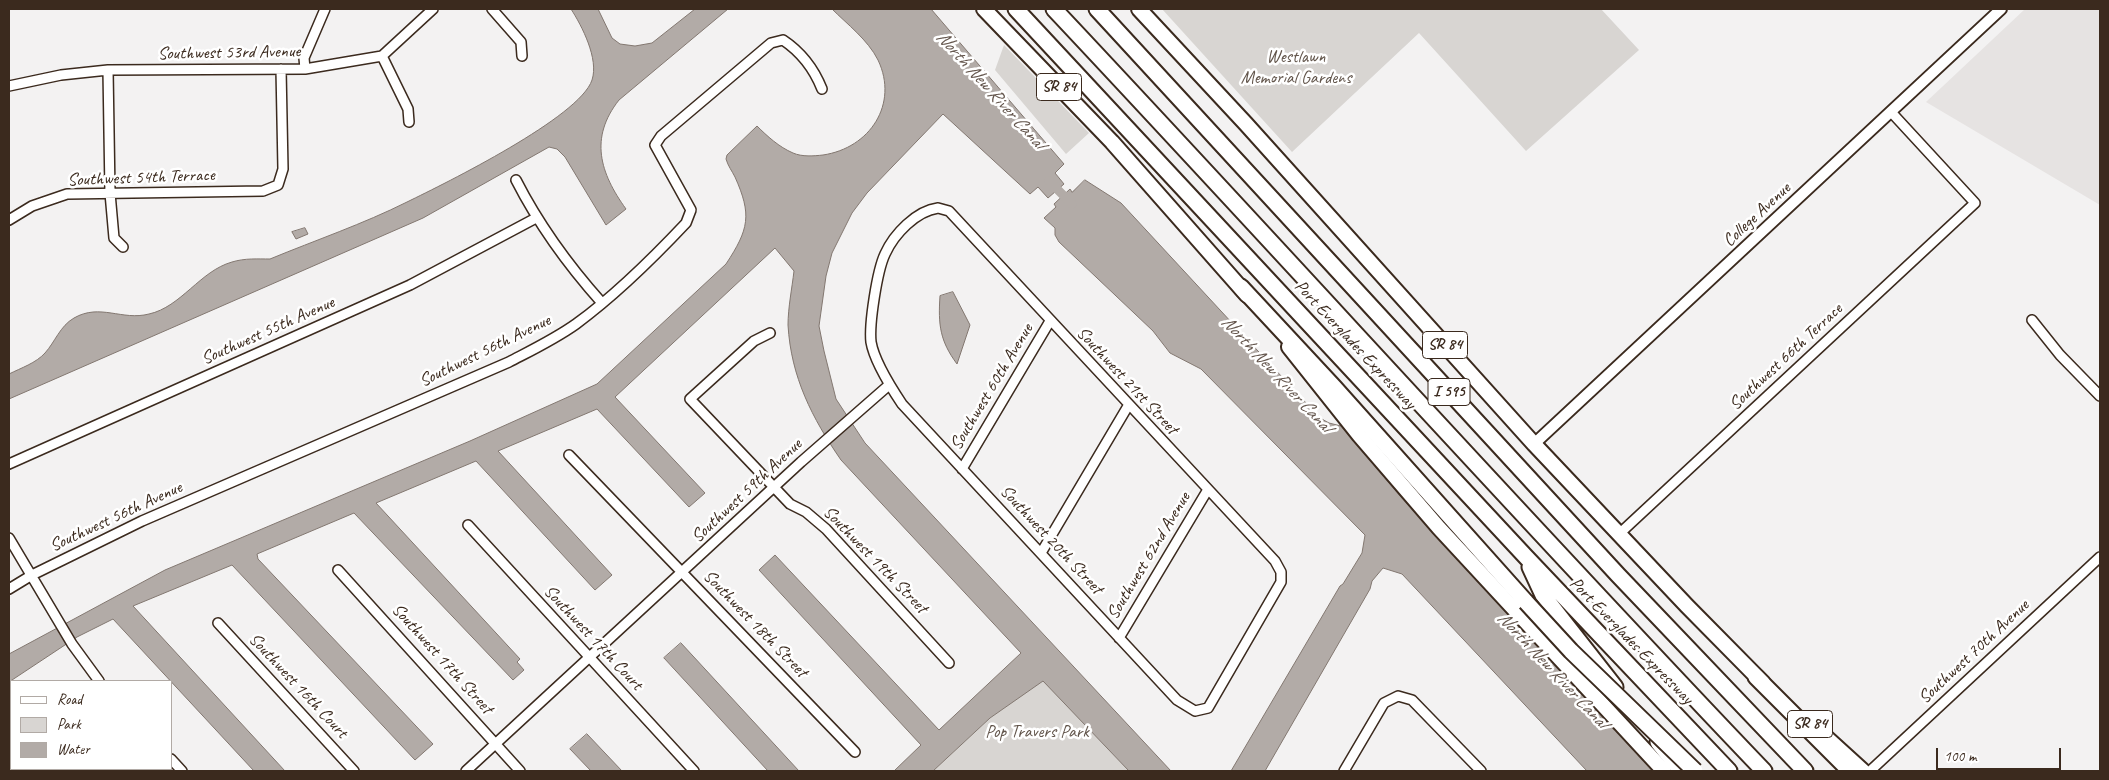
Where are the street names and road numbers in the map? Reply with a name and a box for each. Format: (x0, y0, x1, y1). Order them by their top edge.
street label: Southwest 53rd Avenue (157, 41, 301, 65)
road number: SR 84 (1036, 74, 1082, 100)
street label: Southwest 54th Terrace (67, 165, 215, 191)
street label: College Avenue (1719, 178, 1795, 252)
street label: Port Everglades Expressway (1290, 276, 1420, 414)
street label: Southwest 55th Avenue (198, 292, 338, 370)
street label: Southwest 66th Terrace (1725, 299, 1847, 415)
street label: Southwest 56th Avenue (416, 310, 554, 392)
street label: Southwest 60th Avenue (946, 320, 1038, 454)
street label: Southwest 21st Street (1072, 323, 1182, 439)
road number: SR 84 (1422, 332, 1468, 358)
road number: I 595 (1428, 378, 1470, 406)
street label: Southwest 59th Avenue (687, 434, 807, 548)
street label: Southwest 56th Avenue (46, 477, 186, 557)
street label: Southwest 20th Street (995, 481, 1107, 599)
street label: Southwest 62nd Avenue (1103, 489, 1195, 623)
street label: Southwest 19th Street (818, 502, 932, 618)
street label: Southwest 18th Street (698, 566, 812, 682)
street label: Port Everglades Expressway (1565, 573, 1697, 709)
street label: Southwest 17th Court (539, 581, 647, 695)
street label: Southwest 70th Avenue (1914, 595, 2034, 709)
street label: Southwest 17th Street (387, 599, 497, 719)
street label: Southwest 16th Court (244, 629, 352, 743)
road number: SR 84 (1788, 711, 1832, 738)

